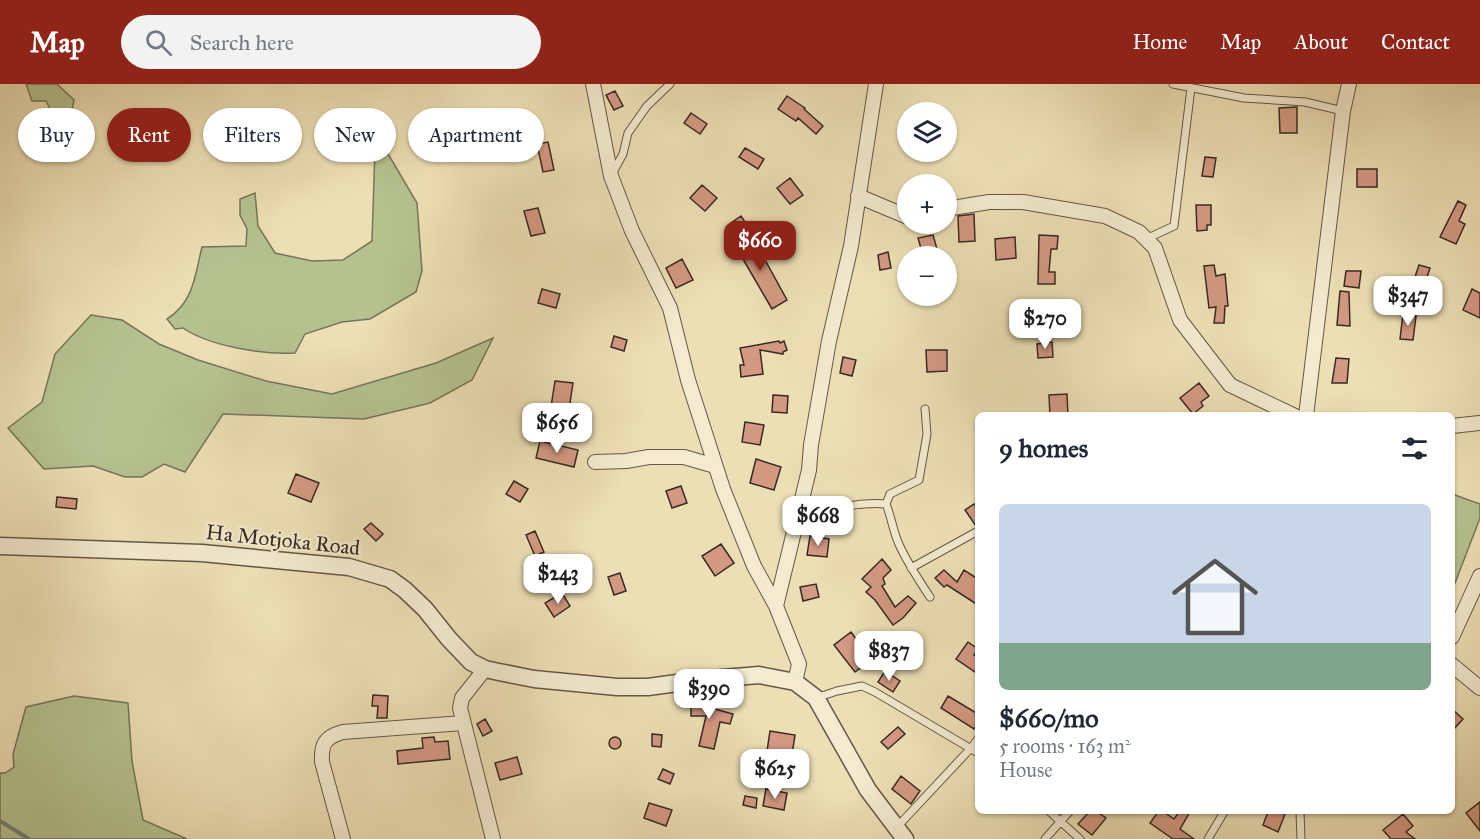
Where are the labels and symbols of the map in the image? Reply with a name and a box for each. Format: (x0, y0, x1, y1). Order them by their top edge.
pin: $660 (724, 221, 796, 272)
pin: $347 (1372, 276, 1444, 327)
pin: $270 (1009, 299, 1081, 350)
pin: $656 (521, 403, 593, 454)
pin: $668 (782, 496, 854, 547)
street label: Ha Motjoka Road (205, 519, 362, 561)
pin: $243 (522, 554, 594, 605)
pin: $837 (853, 631, 925, 682)
pin: $390 (673, 669, 745, 720)
pin: $625 (739, 749, 811, 800)

